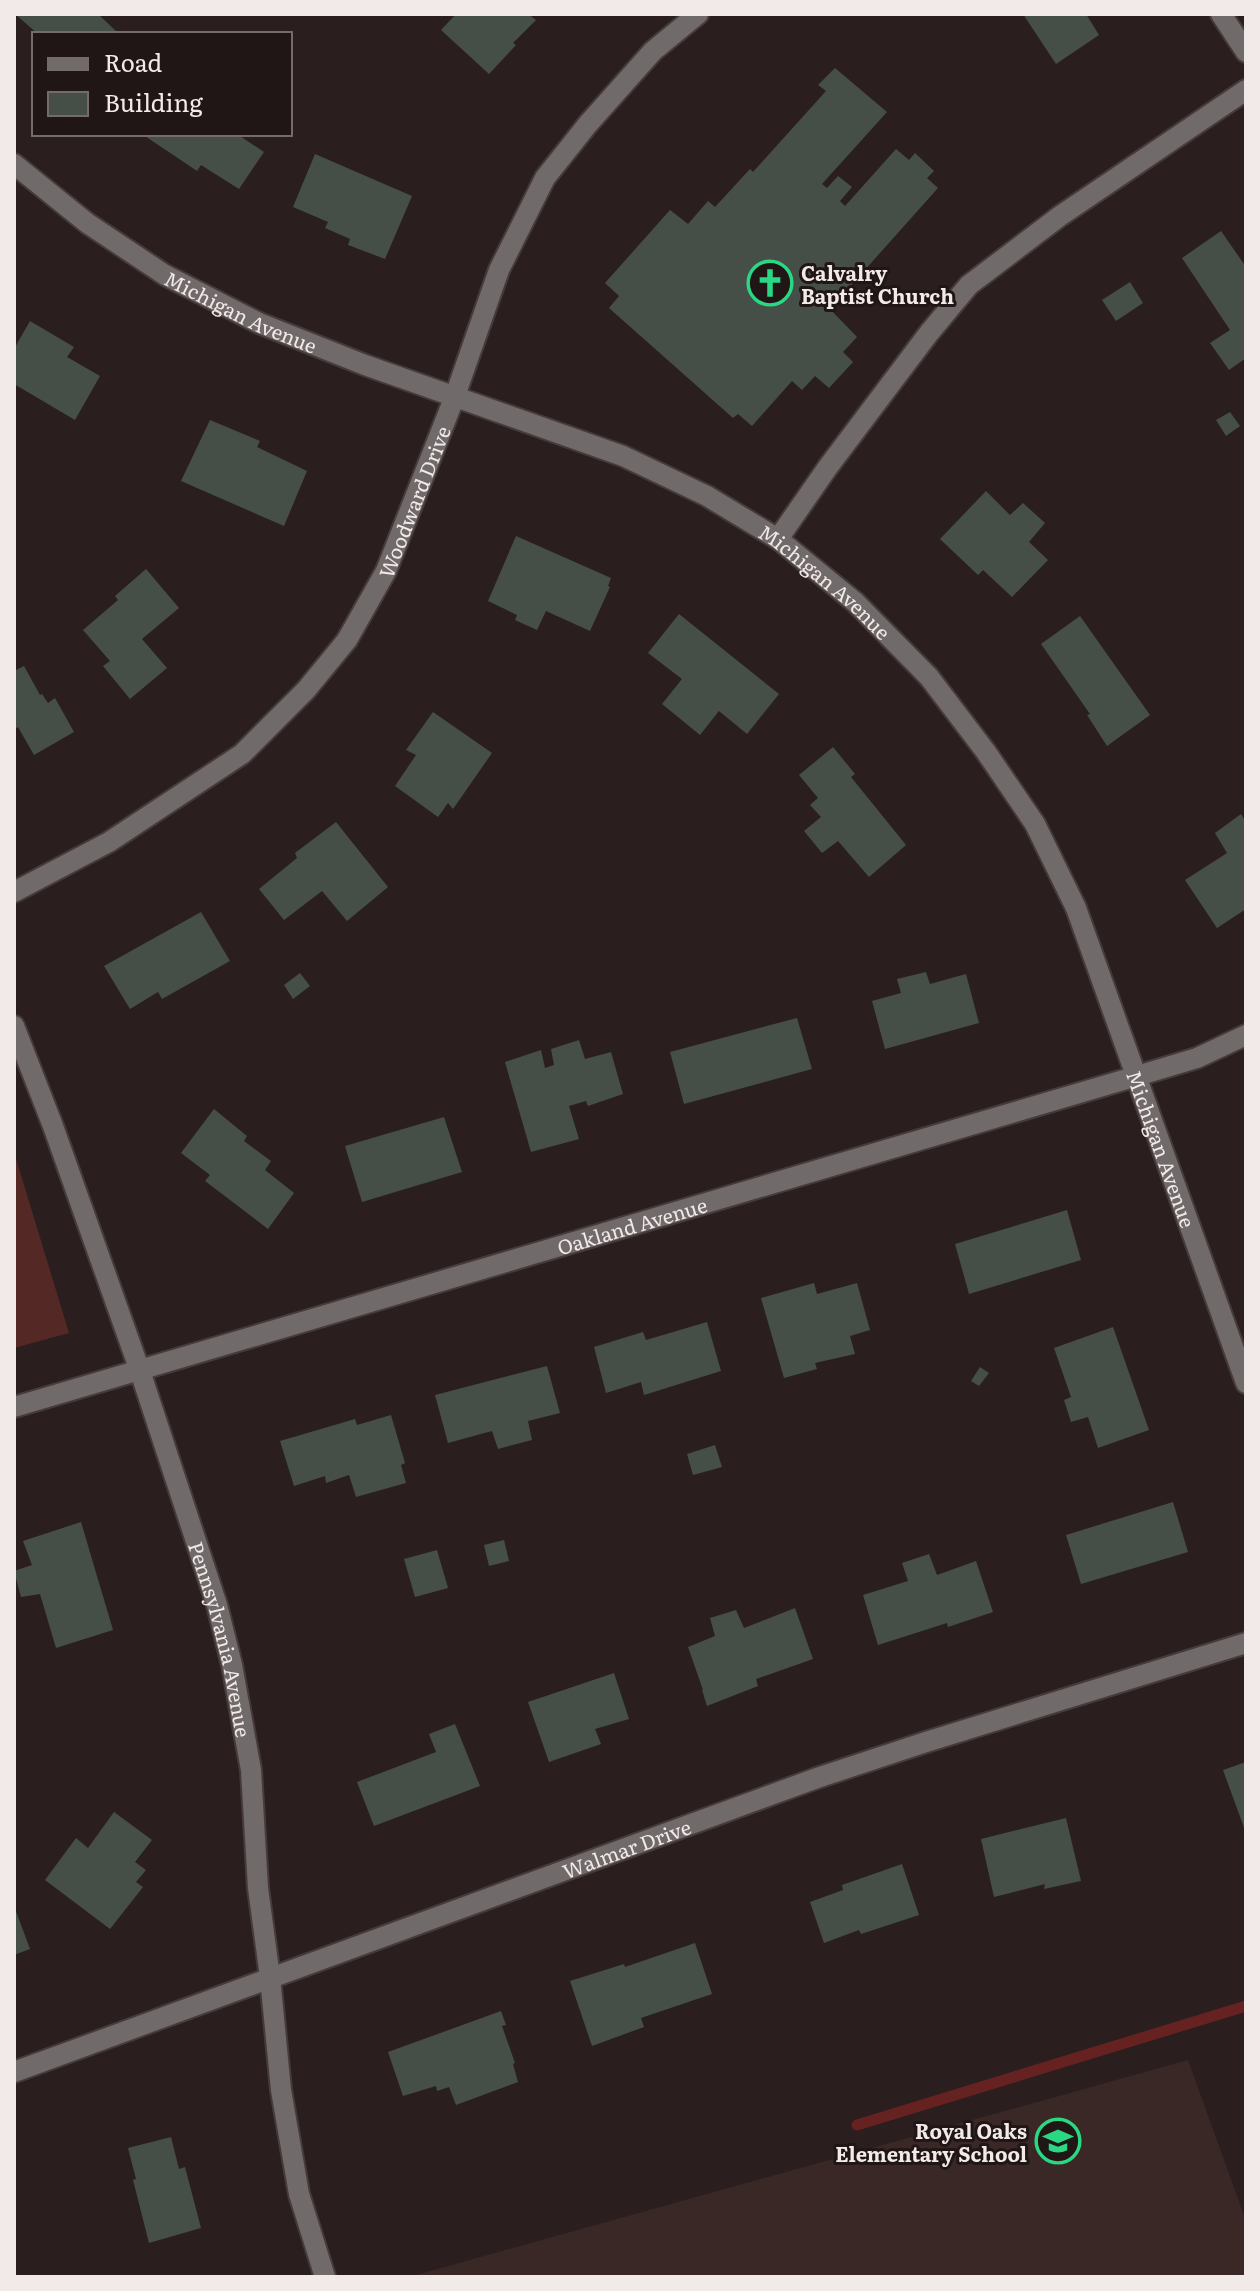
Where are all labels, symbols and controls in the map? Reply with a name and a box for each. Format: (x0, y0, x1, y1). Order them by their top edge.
legend (32, 32, 292, 136)
text: Road (104, 44, 163, 79)
text: Building (104, 84, 203, 119)
place label: Calvalry Baptist Church (801, 257, 954, 310)
church icon: Calvalry Baptist Church (746, 259, 794, 307)
street label: Michigan Avenue (160, 262, 322, 360)
street label: Woodward Drive (370, 421, 457, 582)
street label: Michigan Avenue (754, 516, 898, 646)
street label: Michigan Avenue (1120, 1066, 1204, 1232)
street label: Oakland Avenue (553, 1189, 710, 1261)
street label: Pennsylvania Avenue (182, 1537, 260, 1740)
street label: Walmar Drive (558, 1811, 695, 1885)
place label: Royal Oaks Elementary School (835, 2115, 1027, 2168)
school or university icon: Royal Oaks Elementary School (1034, 2117, 1082, 2165)

